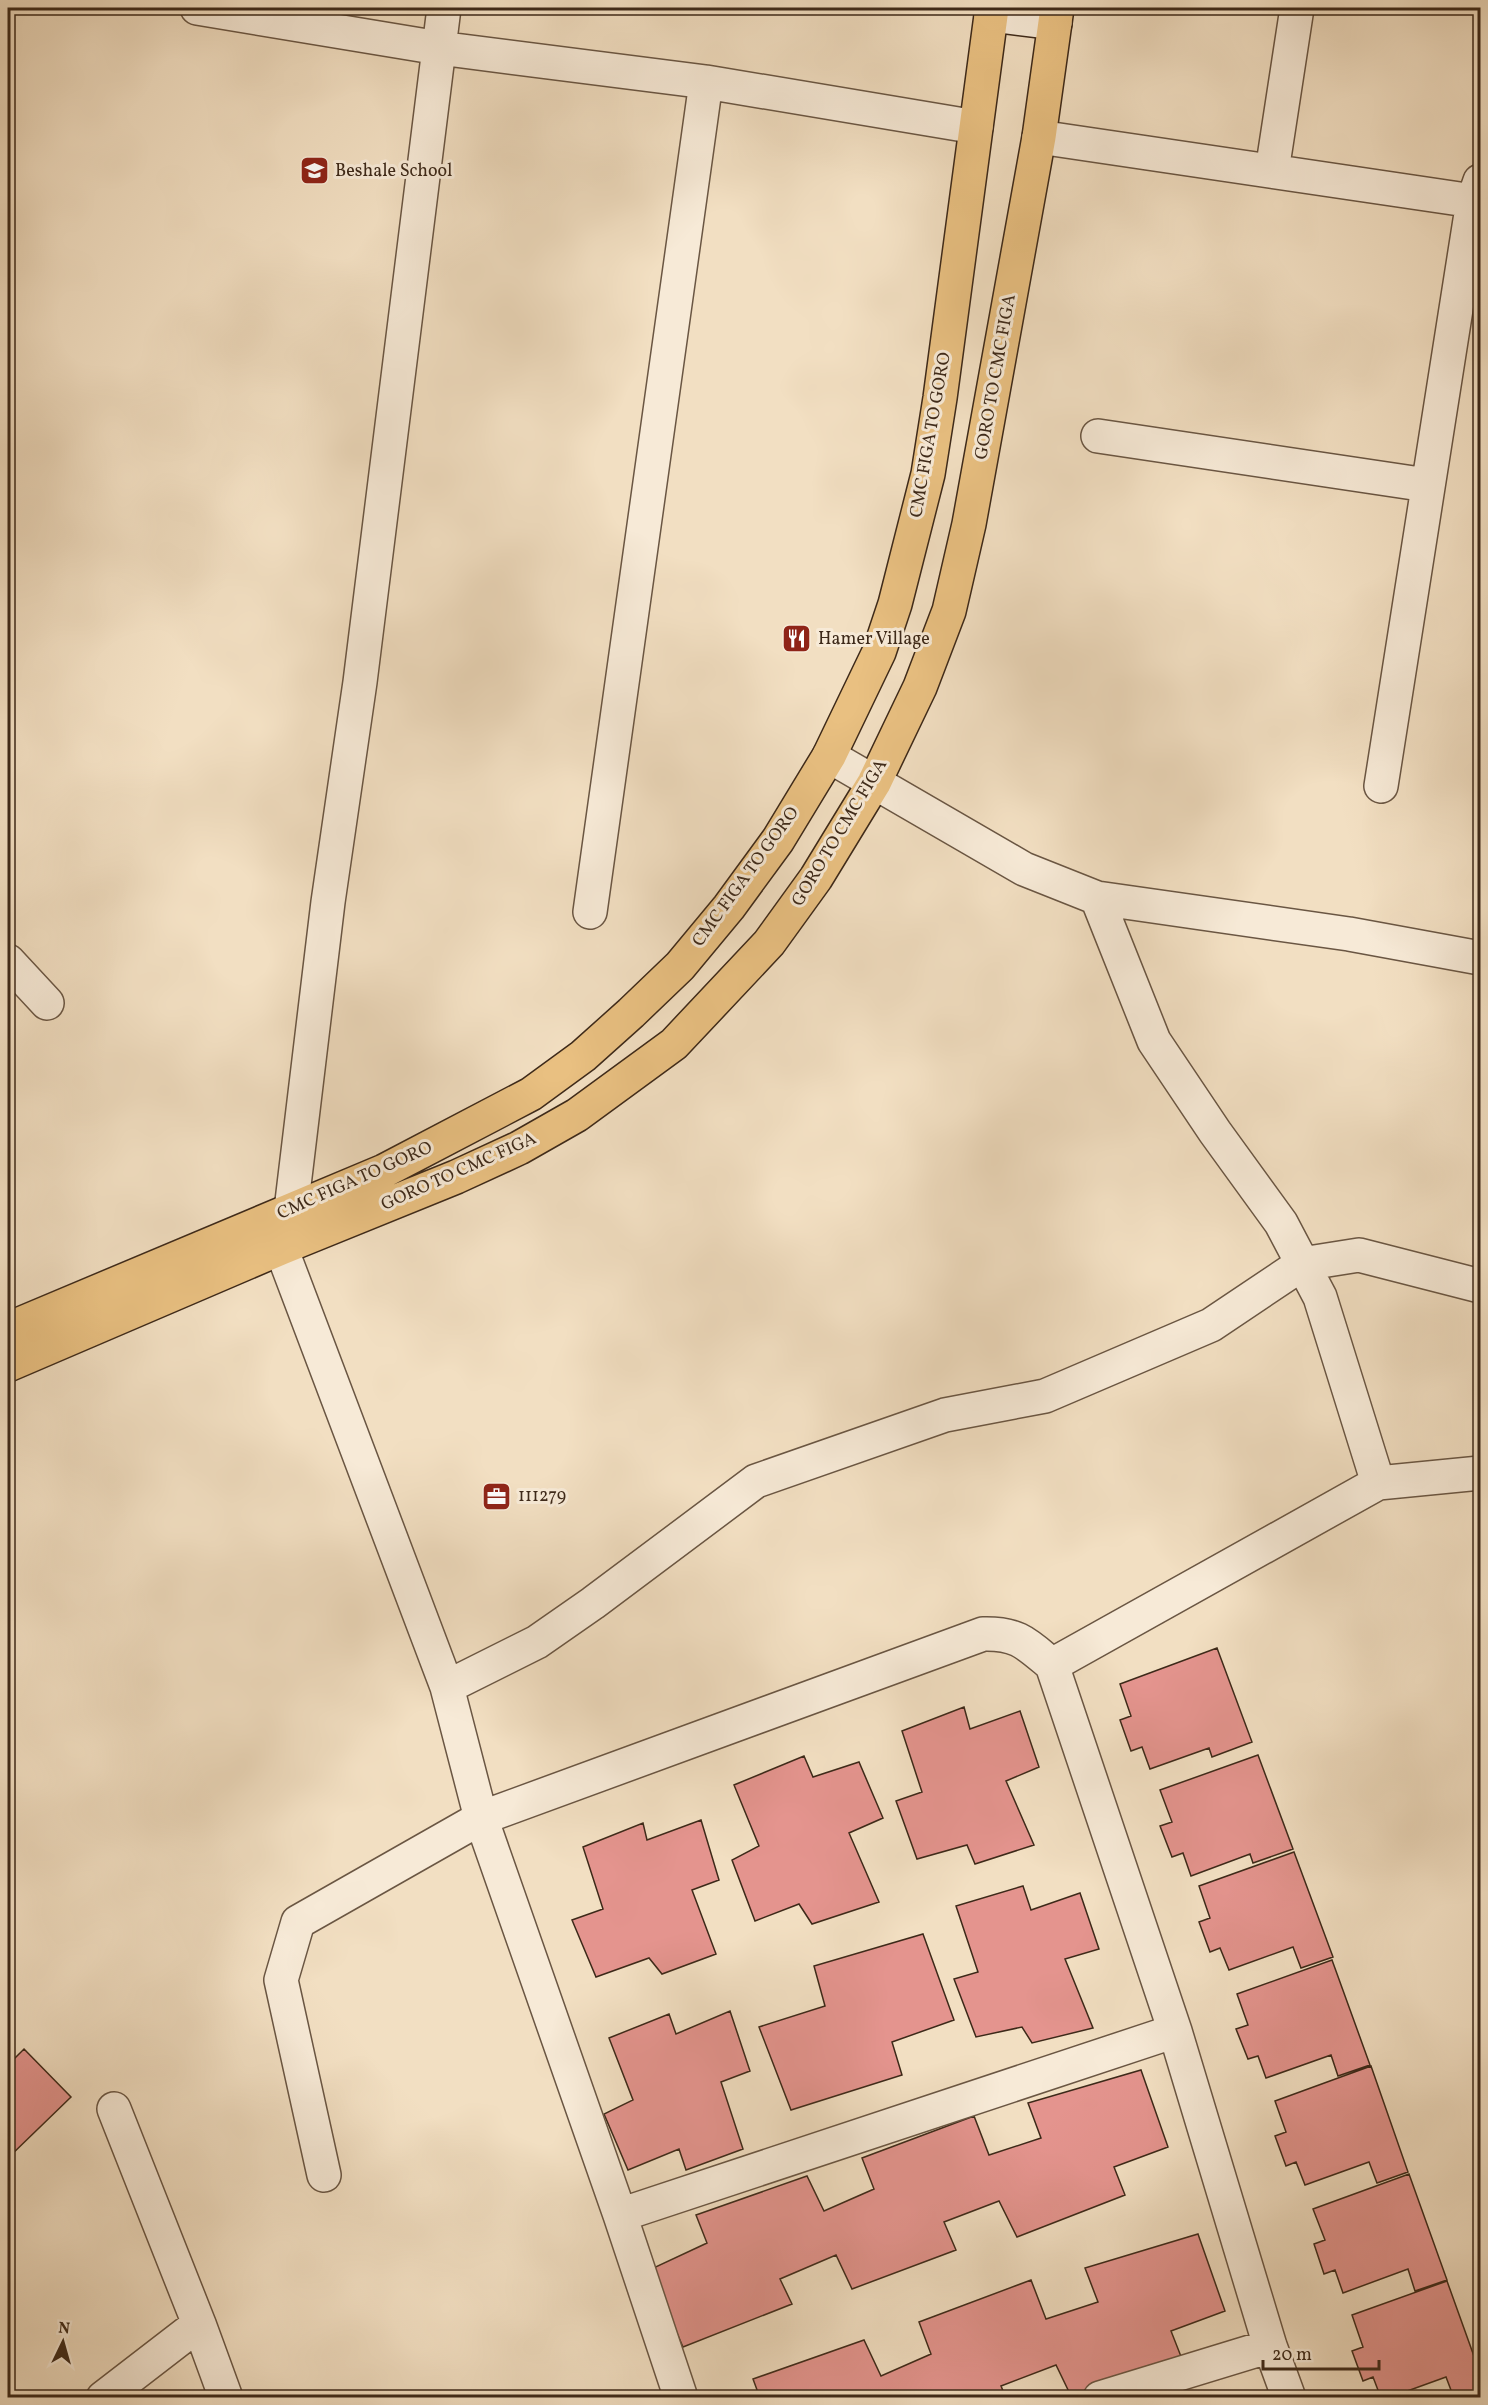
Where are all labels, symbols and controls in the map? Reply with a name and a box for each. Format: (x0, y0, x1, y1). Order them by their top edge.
school or university icon: Beshale School (298, 155, 330, 187)
place label: Beshale School (335, 159, 452, 184)
street label: GORO TO CMC FIGA (969, 292, 1023, 462)
street label: CMC FIGA TO GORO (904, 350, 958, 520)
restaurant icon: Hamer Village (781, 623, 813, 655)
place label: Hamer Village (818, 627, 930, 652)
street label: GORO TO CMC FIGA (786, 754, 894, 911)
street label: CMC FIGA TO GORO (687, 802, 805, 952)
street label: GORO TO CMC FIGA (377, 1126, 541, 1218)
street label: CMC FIGA TO GORO (273, 1135, 437, 1227)
office icon: 111279 (481, 1480, 513, 1512)
place label: 111279 (518, 1484, 566, 1509)
north arrow (33, 2312, 93, 2372)
text: N (57, 2318, 71, 2341)
scale bar (1263, 2333, 1378, 2371)
text: 20 m (1272, 2343, 1312, 2368)

